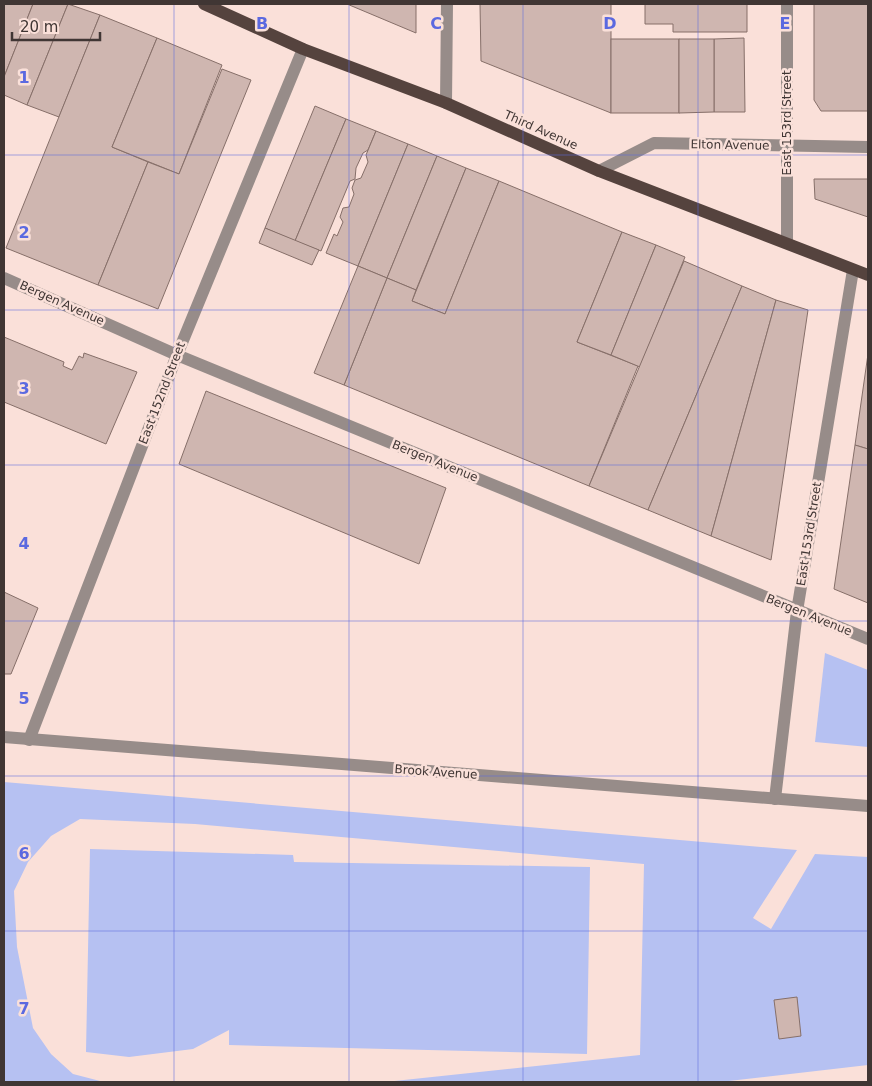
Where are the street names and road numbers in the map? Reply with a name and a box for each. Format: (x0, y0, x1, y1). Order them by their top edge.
street label: East 153rd Street (780, 70, 794, 176)
street label: Third Avenue (501, 107, 580, 152)
street label: Elton Avenue (690, 137, 770, 153)
street label: Bergen Avenue (17, 278, 107, 328)
street label: East 152nd Street (136, 340, 188, 446)
street label: Bergen Avenue (390, 437, 480, 485)
street label: East 153rd Street (794, 481, 824, 587)
street label: Bergen Avenue (764, 591, 854, 639)
street label: Brook Avenue (394, 762, 478, 782)

